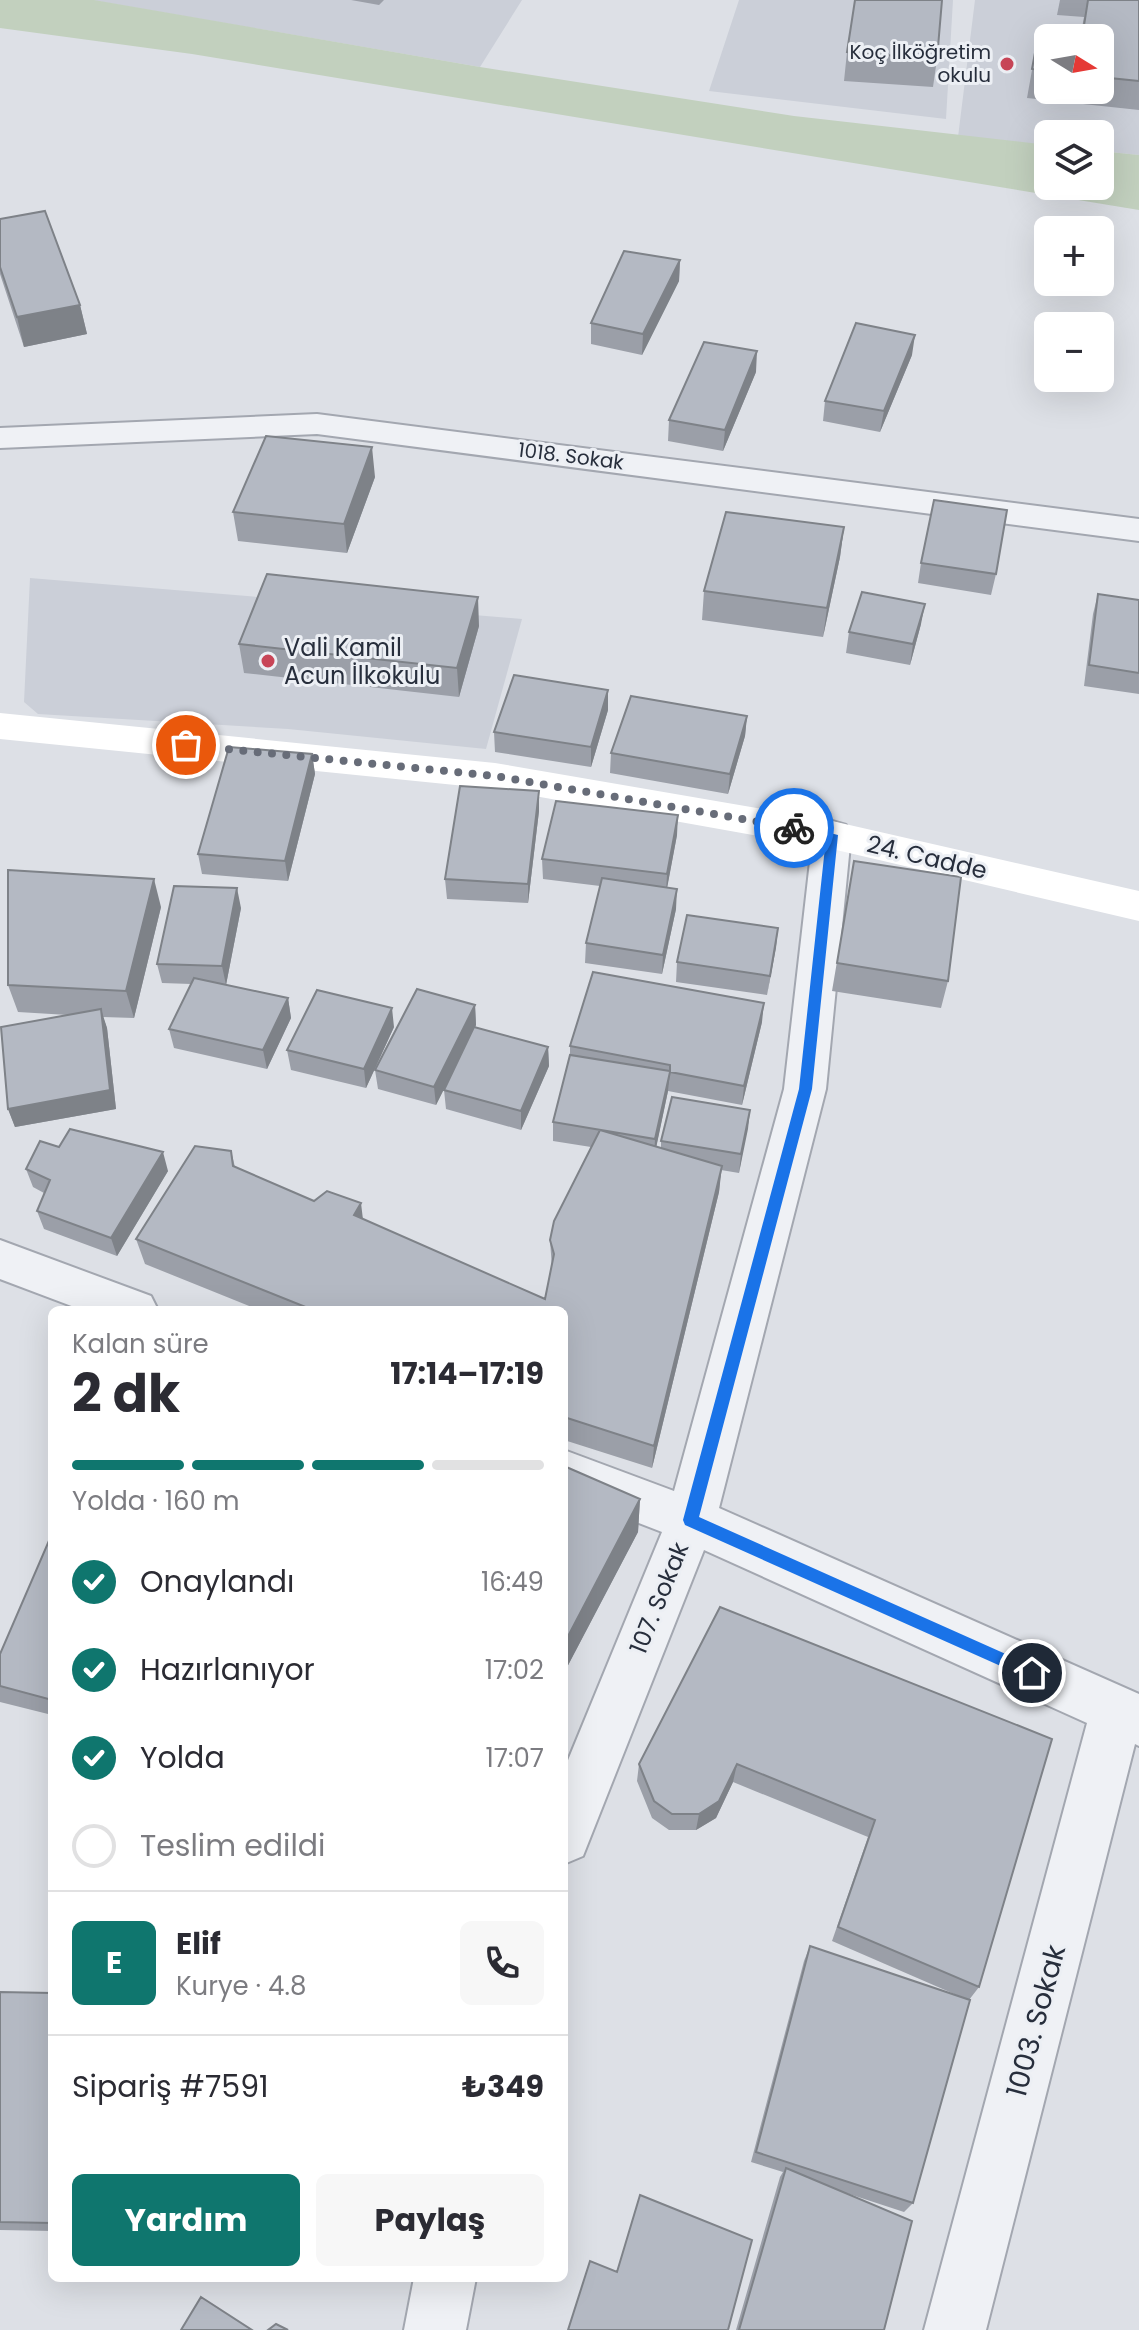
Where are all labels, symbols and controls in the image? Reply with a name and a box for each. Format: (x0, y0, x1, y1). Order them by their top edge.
north arrow (1034, 24, 1114, 104)
map controls (1034, 24, 1114, 392)
place label: Koç İlköğretim okulu (850, 38, 991, 89)
marker: Koç İlköğretim okulu (998, 55, 1016, 73)
button: layers (1034, 120, 1114, 200)
button: + (1034, 216, 1114, 296)
button: − (1034, 312, 1114, 392)
street label: 1018. Sokak (517, 436, 626, 476)
place label: Vali Kamil Acun İlkokulu (284, 631, 440, 692)
marker: Vali Kamil Acun İlkokulu (259, 652, 277, 670)
pin (152, 711, 220, 779)
icon: bag (164, 723, 208, 767)
courier (754, 788, 834, 868)
icon: bike (772, 806, 816, 850)
street label: 24. Cadde (864, 827, 990, 887)
text: Kalan süre (72, 1326, 209, 1362)
text: 17:14–17:19 (390, 1352, 544, 1395)
text: 2 dk (72, 1357, 180, 1430)
text: Yolda · 160 m (72, 1483, 240, 1519)
street label: 107. Sokak (622, 1537, 697, 1659)
icon: check (72, 1560, 116, 1604)
text: Onaylandı (140, 1560, 294, 1603)
text: 16:49 (481, 1564, 544, 1600)
pin (998, 1639, 1066, 1707)
icon: check (72, 1648, 116, 1692)
text: Hazırlanıyor (140, 1648, 315, 1691)
icon: home (1010, 1651, 1054, 1695)
text: 17:02 (485, 1652, 544, 1688)
icon: check (72, 1736, 116, 1780)
text: Yolda (140, 1736, 225, 1779)
text: 17:07 (485, 1740, 544, 1776)
text: Teslim edildi (140, 1824, 325, 1867)
button: phone (460, 1921, 544, 2005)
text: Elif (176, 1922, 221, 1965)
street label: 1003. Sokak (997, 1940, 1075, 2101)
text: E (106, 1941, 122, 1984)
text: Kurye · 4.8 (176, 1968, 306, 2004)
text: Sipariş #7591 (72, 2065, 269, 2108)
text: ₺349 (462, 2065, 544, 2108)
button: Yardım (72, 2174, 300, 2266)
button: Paylaş (316, 2174, 544, 2266)

